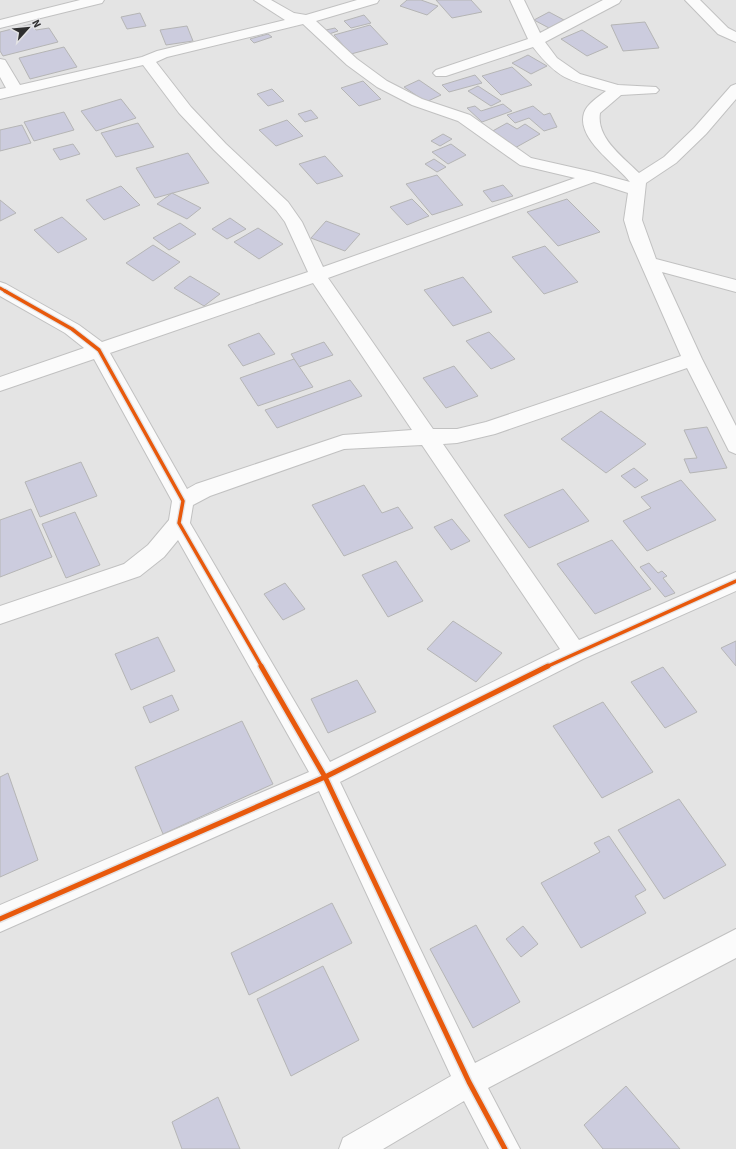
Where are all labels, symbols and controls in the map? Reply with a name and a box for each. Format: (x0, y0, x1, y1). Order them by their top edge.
north arrow (8, 8, 48, 48)
text: N (28, 17, 45, 30)

